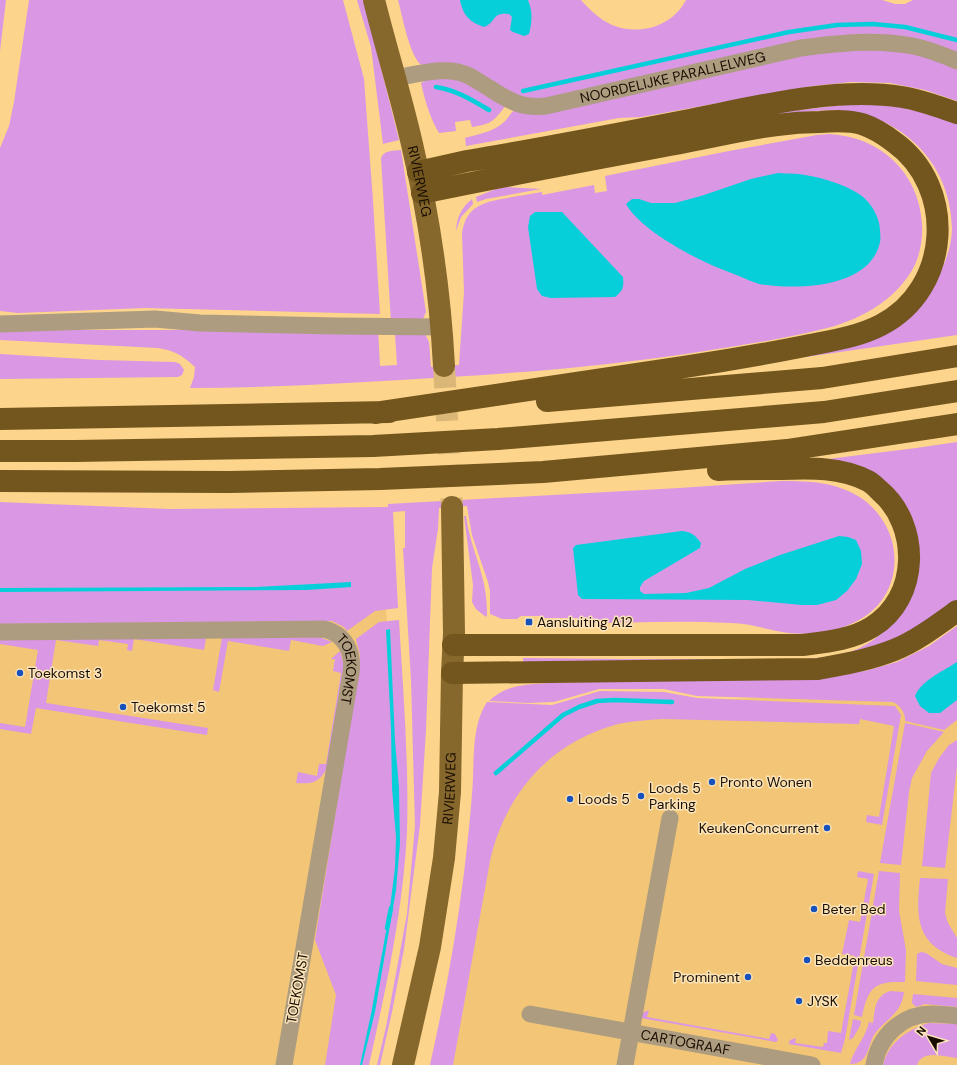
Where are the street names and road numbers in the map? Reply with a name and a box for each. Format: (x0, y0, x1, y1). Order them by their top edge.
street label: NOORDELIJKE PARALLELWEG (578, 47, 767, 107)
street label: RIVIERWEG (404, 144, 436, 218)
street label: TOEKOMST (333, 630, 361, 706)
street label: RIVIERWEG (438, 752, 460, 825)
street label: TOEKOMST (282, 951, 312, 1025)
street label: CARTOGRAAF (639, 1025, 732, 1059)

